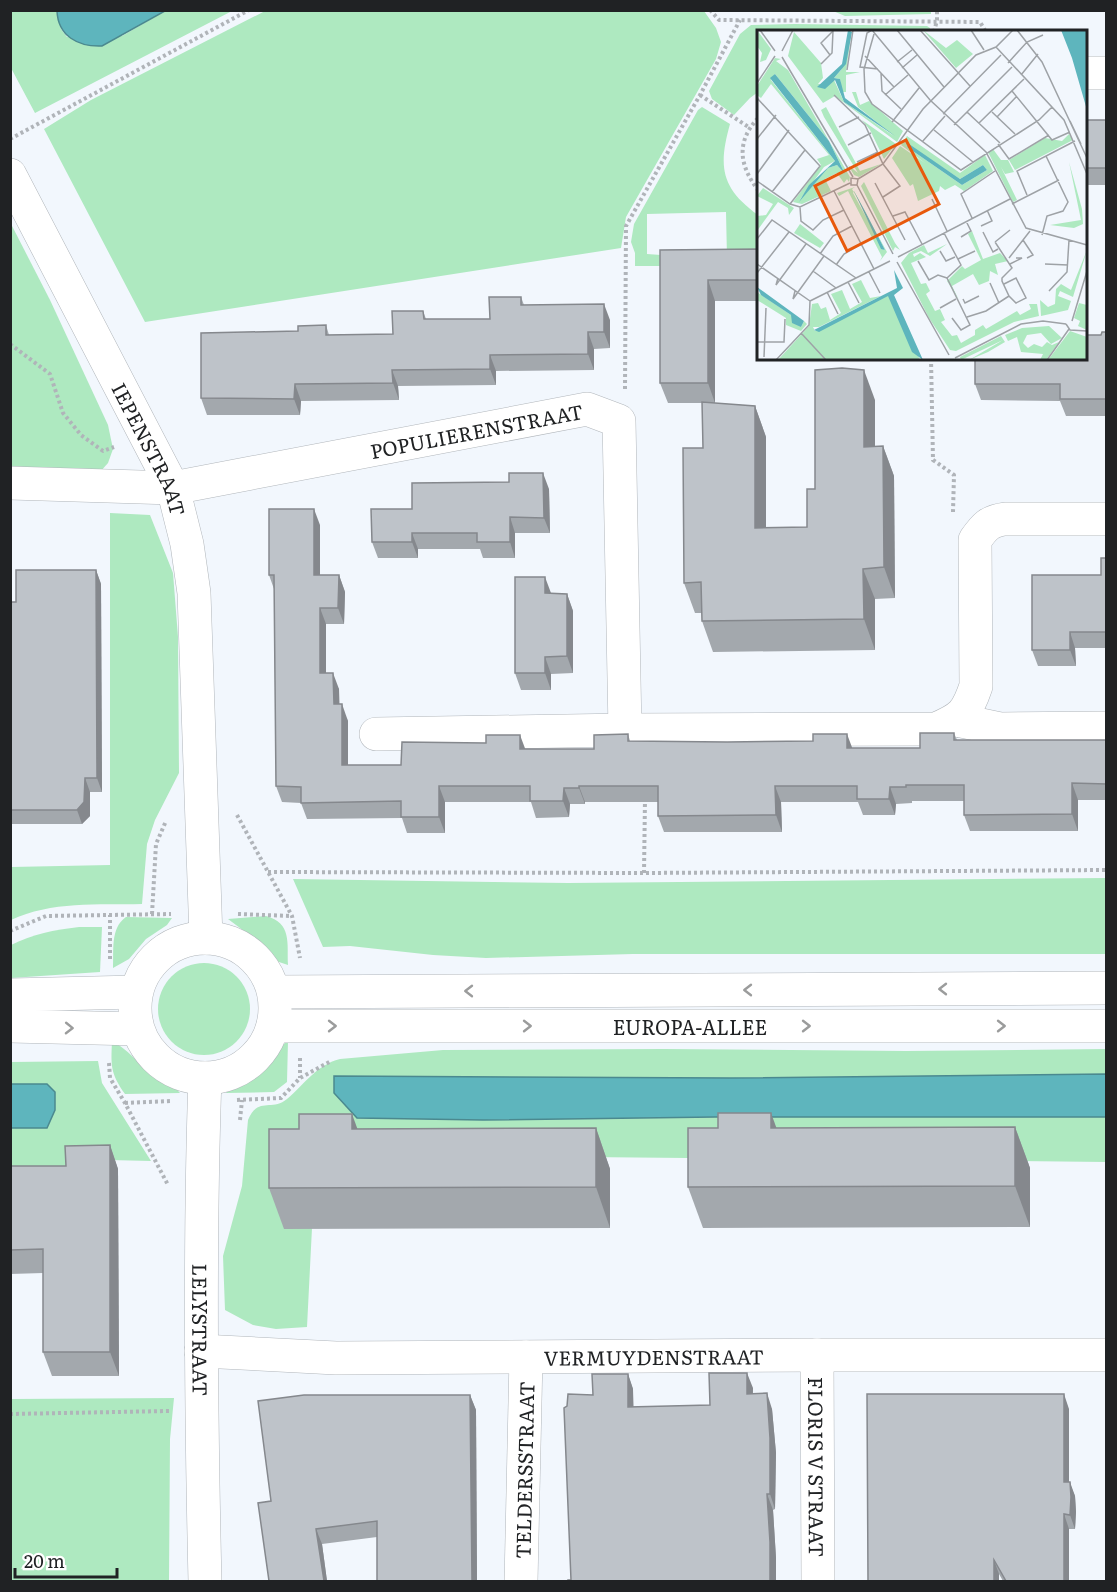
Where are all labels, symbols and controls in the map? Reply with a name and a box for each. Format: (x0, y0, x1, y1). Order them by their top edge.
inset map (757, 30, 1087, 360)
street label: IEPENSTRAAT (105, 377, 194, 519)
street label: POPULIERENSTRAAT (367, 395, 585, 465)
one-way arrow (939, 983, 948, 995)
one-way arrow (744, 984, 753, 996)
one-way arrow (465, 985, 474, 997)
street label: EUROPA-ALLEE (613, 1011, 767, 1041)
one-way arrow (327, 1020, 336, 1032)
one-way arrow (522, 1020, 531, 1032)
one-way arrow (801, 1020, 810, 1032)
one-way arrow (996, 1020, 1005, 1032)
one-way arrow (64, 1021, 73, 1034)
street label: LELYSTRAAT (186, 1264, 217, 1396)
street label: VERMUYDENSTRAAT (544, 1340, 764, 1372)
street label: FLORIS V STRAAT (802, 1377, 833, 1557)
street label: TELDERSSTRAAT (507, 1381, 540, 1559)
scale bar (15, 1541, 117, 1579)
text: 20 m (24, 1547, 65, 1574)

